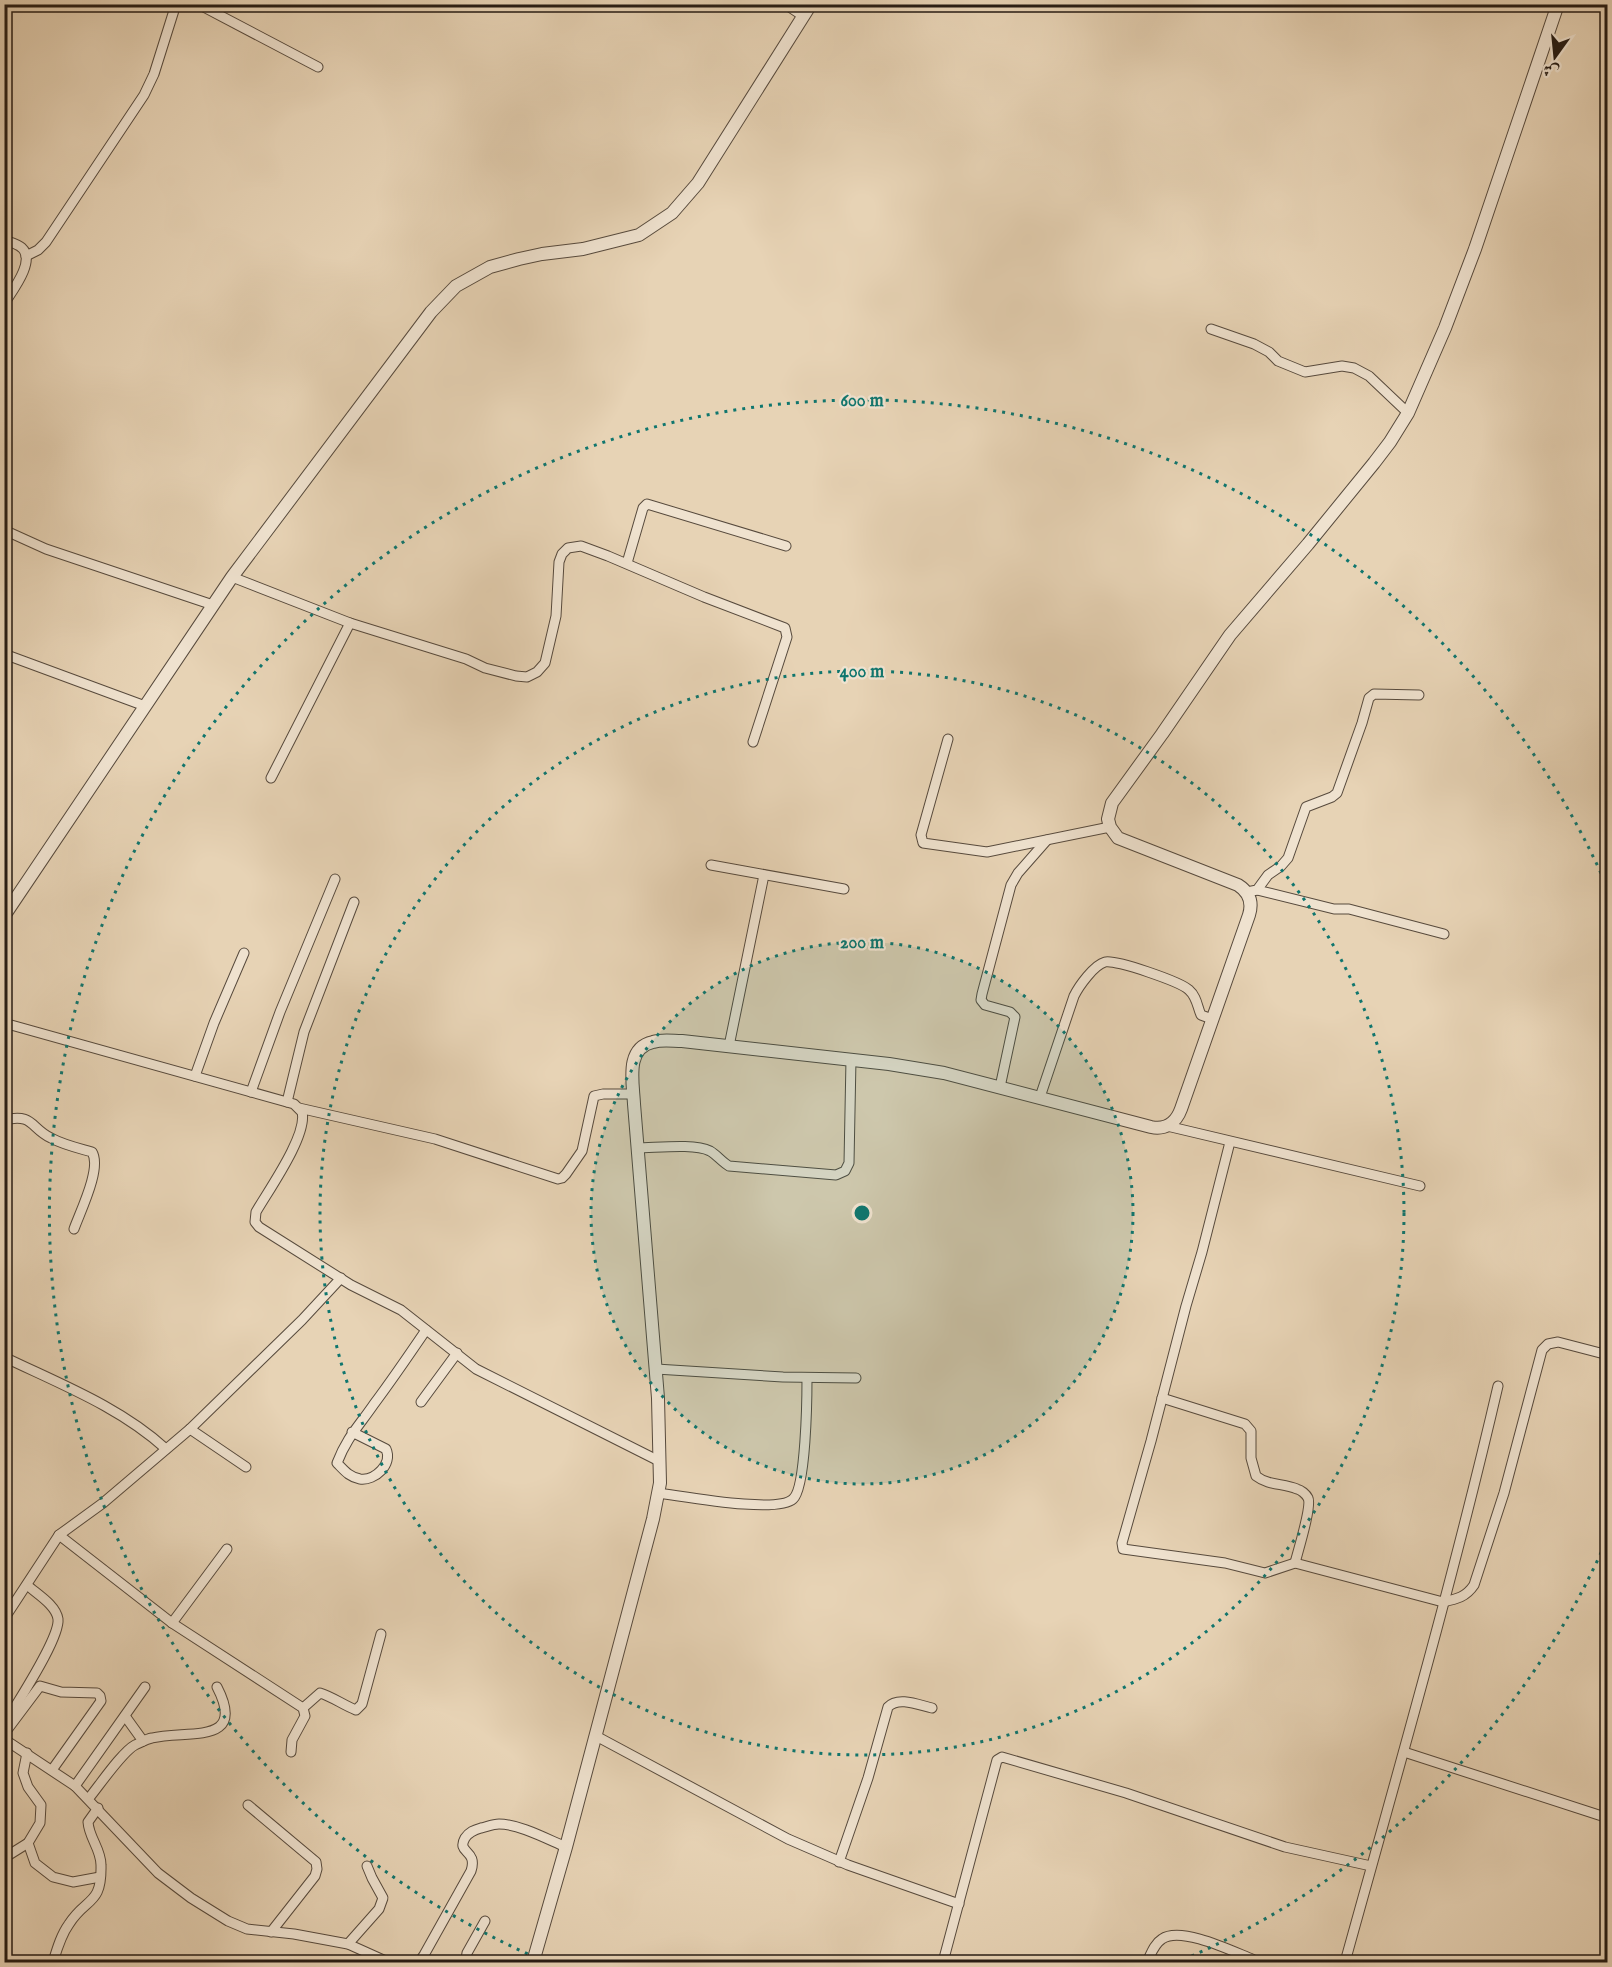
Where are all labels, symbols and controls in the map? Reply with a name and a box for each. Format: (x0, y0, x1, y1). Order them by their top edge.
north arrow (1525, 27, 1585, 87)
text: ش (1541, 58, 1562, 81)
text: 600 m (840, 390, 884, 413)
text: 400 m (840, 661, 884, 684)
text: 200 m (840, 932, 884, 955)
centre of rings (852, 1203, 872, 1223)

